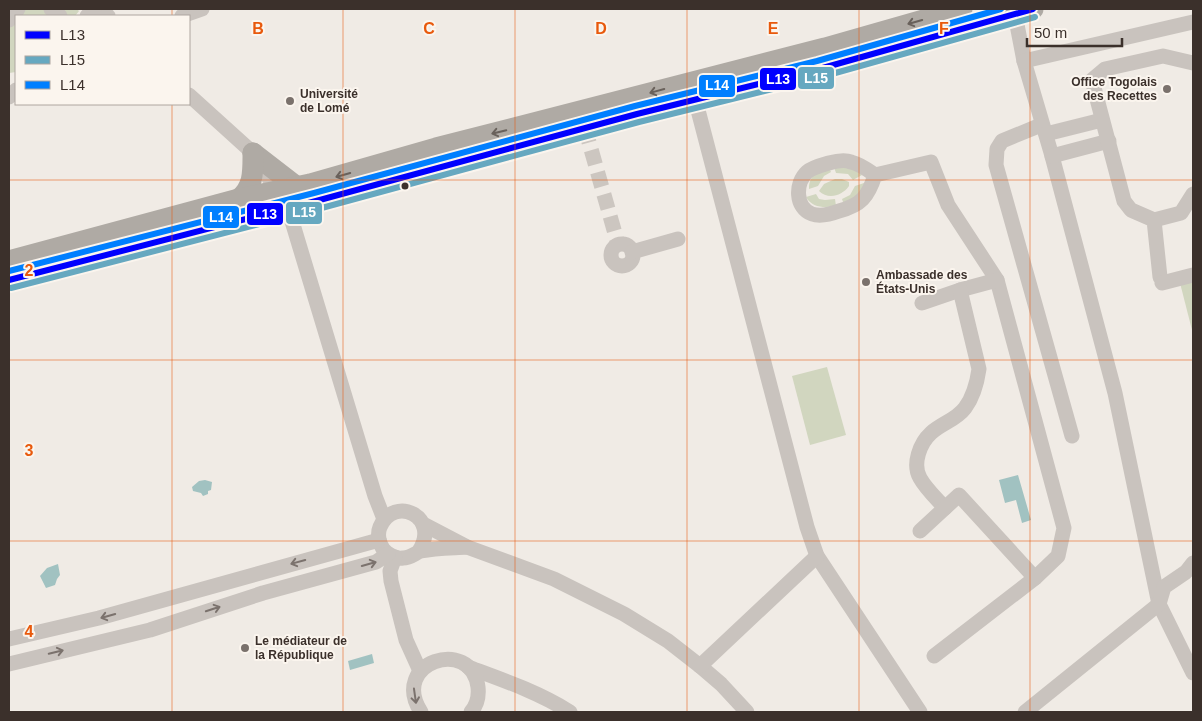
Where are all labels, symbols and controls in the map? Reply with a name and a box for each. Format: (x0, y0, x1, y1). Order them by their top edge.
legend (15, 15, 190, 105)
scale bar (1027, 15, 1122, 47)
one-way arrow (908, 18, 924, 27)
text: B (252, 20, 264, 37)
text: C (423, 20, 435, 37)
text: D (595, 20, 607, 37)
text: E (768, 20, 779, 37)
text: F (939, 20, 949, 37)
text: 50 m (1034, 24, 1067, 41)
text: L13 (60, 26, 85, 43)
text: L15 (60, 51, 85, 68)
line badge: L15 (797, 66, 835, 90)
line badge: L13 (759, 67, 797, 91)
text: L15 (804, 70, 828, 86)
text: L13 (766, 71, 790, 87)
line badge: L14 (698, 74, 736, 98)
place label: Office Togolais des Recettes (1071, 75, 1157, 103)
text: L14 (60, 76, 85, 93)
text: L14 (705, 77, 729, 93)
marker: Office Togolais des Recettes (1161, 83, 1173, 95)
place label: Université de Lomé (300, 87, 358, 115)
one-way arrow (649, 87, 665, 96)
marker: Université de Lomé (284, 95, 296, 107)
one-way arrow (492, 128, 508, 137)
one-way arrow (335, 170, 351, 180)
unlabelled marker (400, 181, 410, 191)
line badge: L15 (285, 201, 323, 225)
line badge: L13 (246, 202, 284, 226)
text: L15 (292, 204, 316, 220)
line badge: L14 (202, 205, 240, 229)
text: L13 (253, 206, 277, 222)
text: L14 (209, 209, 233, 225)
text: 2 (25, 262, 34, 279)
place label: Ambassade des États-Unis (876, 268, 968, 296)
marker: Ambassade des États-Unis (860, 276, 872, 288)
text: 3 (25, 442, 34, 459)
one-way arrow (291, 558, 307, 567)
one-way arrow (360, 558, 376, 568)
one-way arrow (204, 604, 220, 614)
one-way arrow (101, 611, 117, 621)
text: 4 (25, 623, 34, 640)
place label: Le médiateur de la République (255, 634, 347, 662)
marker: Le médiateur de la République (239, 642, 251, 654)
one-way arrow (48, 647, 64, 657)
one-way arrow (410, 687, 420, 703)

